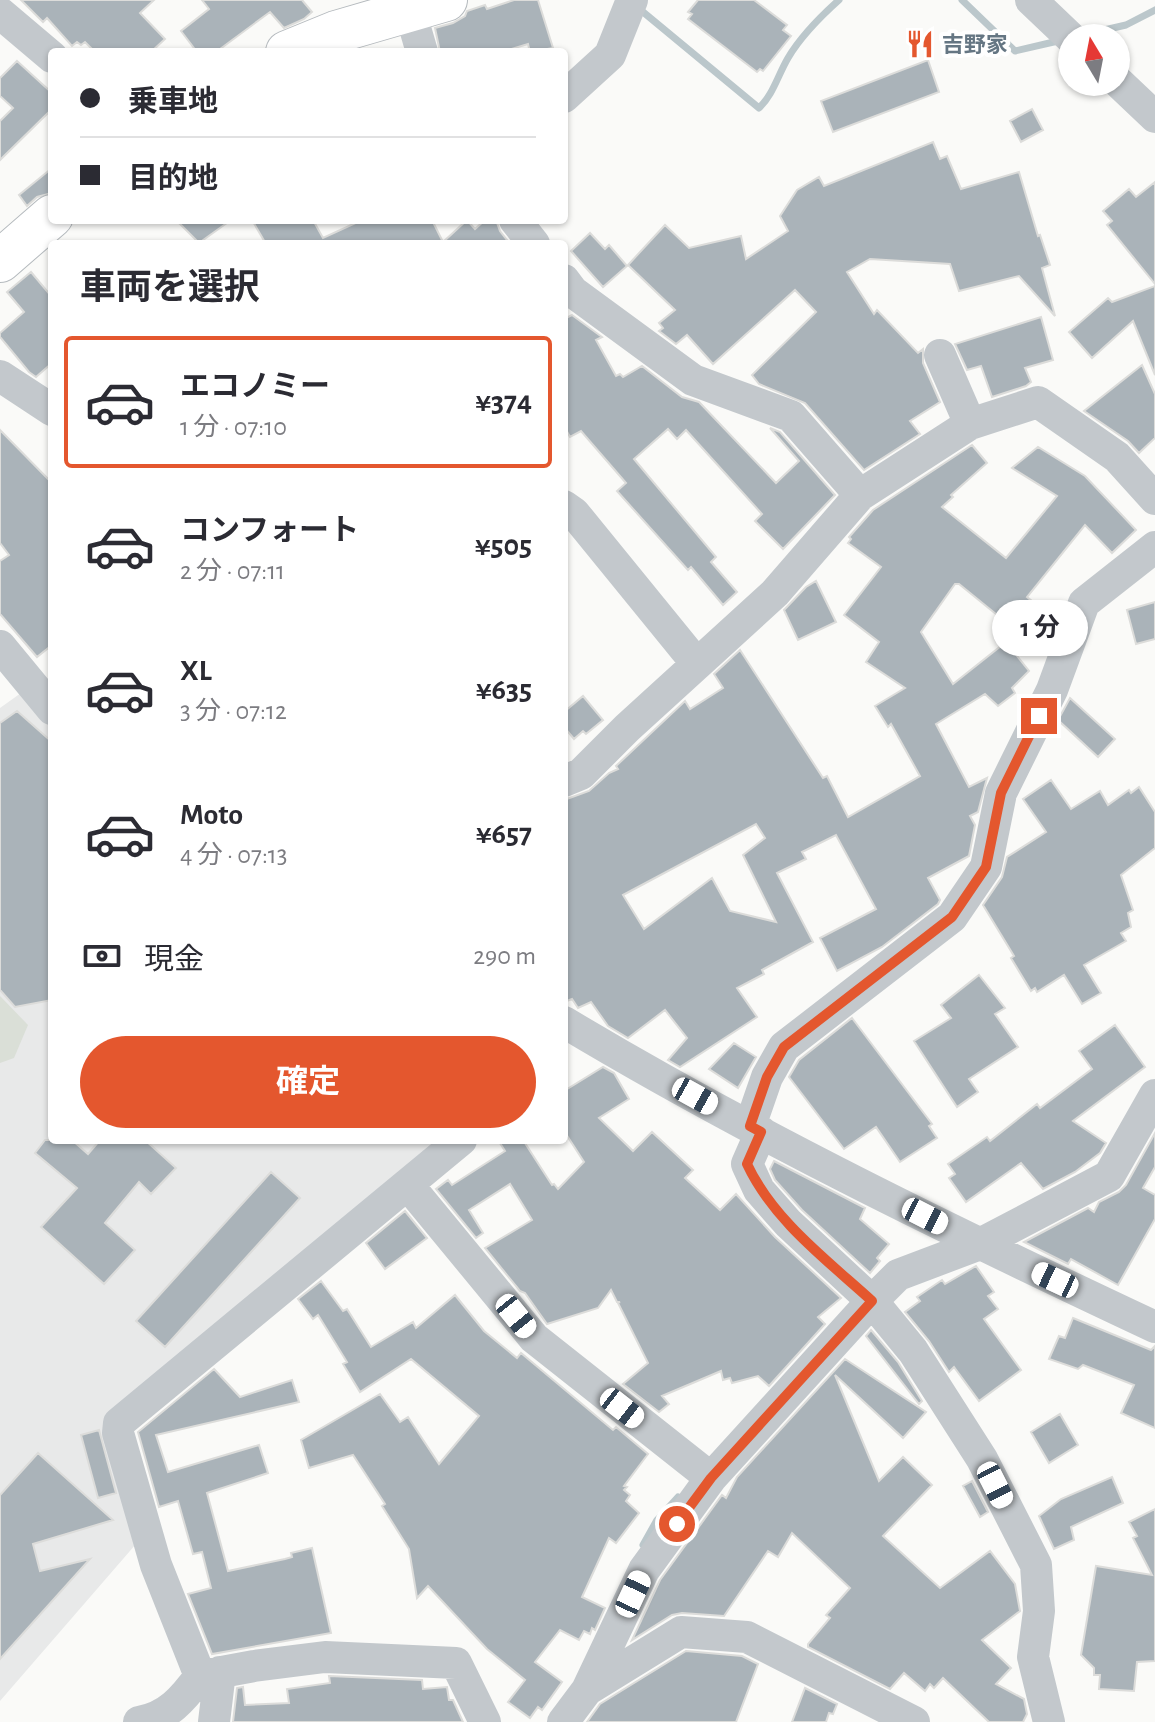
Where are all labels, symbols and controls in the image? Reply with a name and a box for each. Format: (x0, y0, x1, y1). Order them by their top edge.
north arrow (1058, 24, 1130, 96)
map controls (1058, 24, 1130, 96)
restaurant icon: 吉野家 (905, 29, 935, 59)
place label: 吉野家 (942, 33, 1008, 56)
text: 乗車地 (128, 87, 218, 117)
text: 目的地 (128, 164, 218, 194)
text: 車両を選択 (80, 270, 260, 306)
icon: car (84, 366, 156, 438)
text: エコノミー (180, 372, 330, 402)
text: ¥374 (475, 387, 532, 417)
text: 1 分 · 07:10 (180, 414, 287, 440)
icon: car (84, 510, 156, 582)
text: コンフォート (180, 516, 359, 546)
text: ¥505 (475, 531, 532, 561)
text: 2 分 · 07:11 (180, 558, 285, 584)
callout: 1 分 (991, 600, 1087, 656)
text: 1 分 (1020, 615, 1060, 641)
icon: car (84, 654, 156, 726)
text: XL (180, 656, 212, 686)
text: ¥635 (476, 675, 532, 705)
text: 3 分 · 07:12 (180, 698, 287, 724)
route end (1021, 698, 1057, 734)
icon: car (84, 798, 156, 870)
text: Moto (180, 800, 243, 830)
text: ¥657 (476, 819, 532, 849)
text: 4 分 · 07:13 (180, 842, 288, 868)
icon: cash (80, 934, 124, 978)
text: 290 m (473, 943, 536, 969)
text: 現金 (144, 945, 204, 975)
button: 確定 (80, 1036, 536, 1128)
car (668, 1074, 722, 1118)
car (898, 1194, 952, 1238)
car (1028, 1259, 1082, 1301)
car (492, 1290, 540, 1342)
car (596, 1384, 648, 1432)
car (973, 1458, 1017, 1512)
route start (659, 1506, 695, 1542)
car (612, 1567, 654, 1621)

